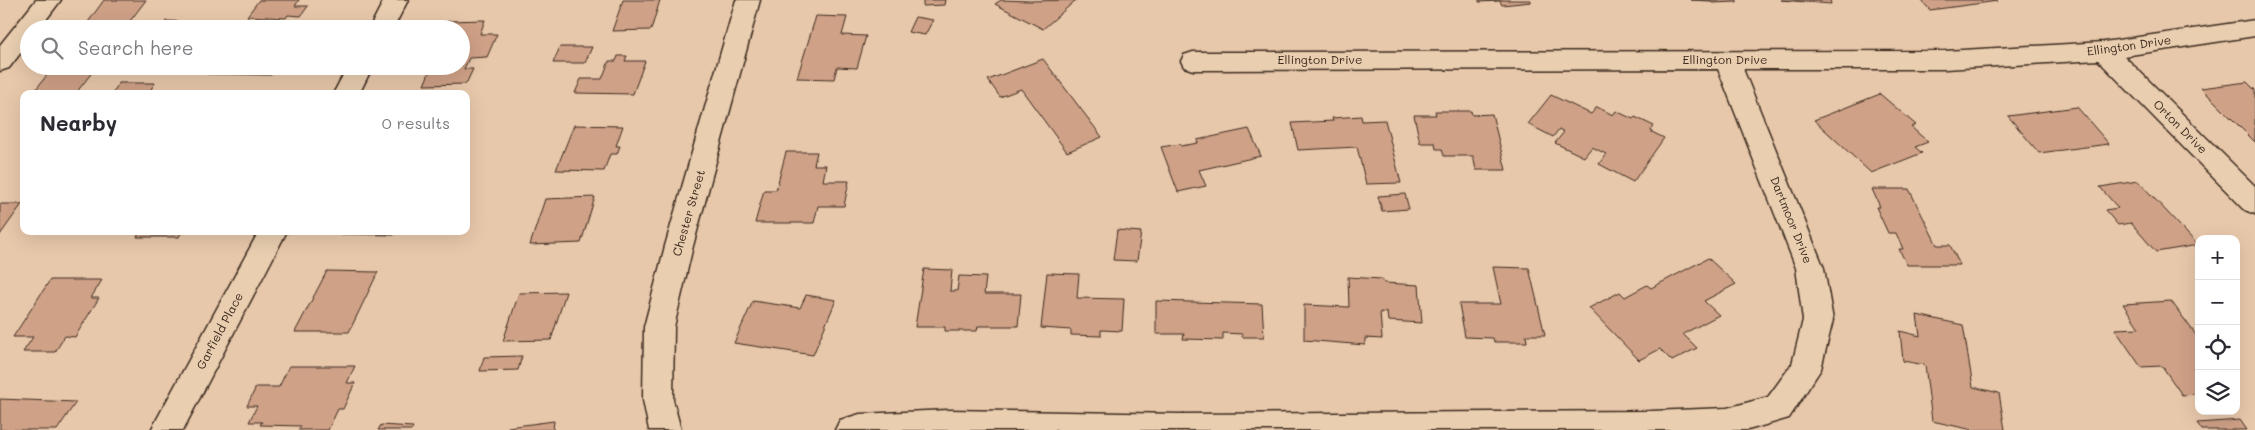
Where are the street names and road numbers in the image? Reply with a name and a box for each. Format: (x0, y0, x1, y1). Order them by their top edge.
street label: Ellington Drive (2086, 31, 2172, 59)
street label: Ellington Drive (1278, 51, 1362, 67)
street label: Ellington Drive (1683, 51, 1767, 67)
street label: Orton Drive (2150, 96, 2211, 157)
street label: Chester Street (668, 168, 708, 258)
street label: Dartmoor Drive (1767, 174, 1817, 265)
street label: Garfield Place (192, 289, 246, 372)

